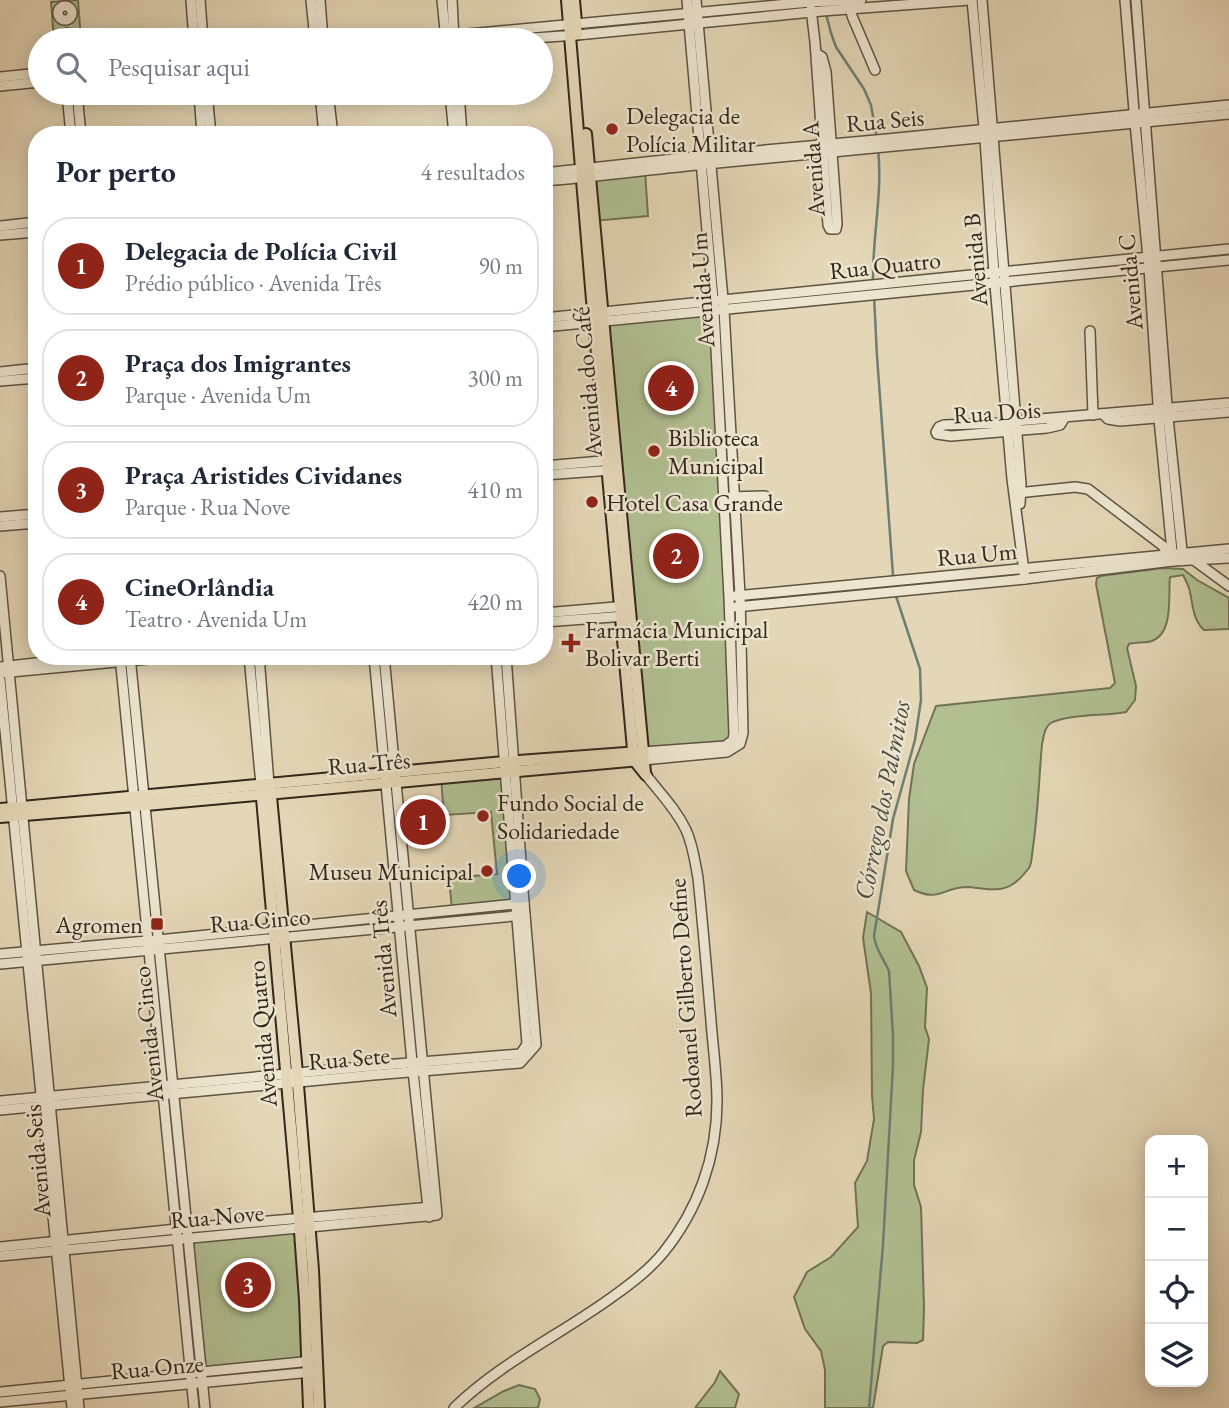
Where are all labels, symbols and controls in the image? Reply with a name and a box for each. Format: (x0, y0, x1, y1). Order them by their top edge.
search box (28, 28, 553, 105)
icon: search (52, 48, 90, 86)
text: Pesquisar aqui (108, 50, 250, 84)
place label: Delegacia de Polícia Militar (626, 100, 756, 159)
street label: Rua Seis (845, 101, 925, 139)
street label: Avenida A (794, 120, 832, 219)
marker: Delegacia de Polícia Militar (604, 121, 620, 137)
text: Por perto (56, 152, 176, 191)
text: 4 resultados (421, 157, 525, 187)
street label: Avenida B (955, 212, 995, 309)
street label: Avenida Um (682, 231, 722, 350)
street label: Avenida C (1110, 233, 1150, 332)
text: Delegacia de Polícia Civil (125, 234, 397, 268)
street label: Rua Quatro (828, 244, 942, 286)
text: 1 (75, 251, 87, 281)
text: 90 m (478, 251, 523, 281)
text: Prédio público · Avenida Três (125, 268, 381, 298)
street label: Avenida do Café (565, 305, 609, 460)
text: Praça dos Imigrantes (125, 346, 351, 380)
pin: 4 (648, 362, 694, 414)
text: 2 (75, 363, 87, 393)
text: 300 m (467, 363, 523, 393)
text: Parque · Avenida Um (125, 380, 311, 410)
street label: Rua Dois (952, 393, 1042, 431)
place label: Biblioteca Municipal (668, 422, 764, 481)
marker: Biblioteca Municipal (646, 443, 662, 459)
text: Praça Aristides Cividanes (125, 458, 402, 492)
text: 3 (75, 475, 87, 505)
text: 410 m (467, 475, 523, 505)
place label: Hotel Casa Grande (606, 487, 783, 518)
text: Parque · Rua Nove (125, 492, 290, 522)
marker: Hotel Casa Grande (584, 494, 600, 510)
pin: 2 (653, 530, 699, 582)
street label: Rua Um (936, 535, 1019, 573)
text: CineOrlândia (125, 570, 274, 604)
text: 4 (75, 587, 87, 617)
text: 420 m (467, 587, 523, 617)
text: Teatro · Avenida Um (125, 604, 307, 634)
place label: Farmácia Municipal Bolivar Berti (585, 614, 768, 673)
marker: Farmácia Municipal Bolivar Berti (563, 635, 579, 651)
water label: Córrego dos Palmitos (846, 697, 918, 903)
street label: Rua Três (326, 744, 412, 782)
place label: Fundo Social de Solidariedade (497, 787, 644, 846)
pin: 1 (400, 796, 446, 848)
marker: Fundo Social de Solidariedade (475, 808, 491, 824)
place label: Museu Municipal (308, 856, 473, 887)
your location (502, 859, 536, 893)
marker: Museu Municipal (479, 863, 495, 879)
street label: Rodoanel Gilberto Define (661, 877, 709, 1119)
street label: Avenida Três (362, 899, 404, 1020)
street label: Rua Cinco (208, 900, 312, 940)
place label: Agromen (54, 909, 143, 940)
marker: Agromen (149, 916, 165, 932)
street label: Avenida Quatro (240, 959, 284, 1110)
street label: Avenida Cinco (125, 965, 171, 1104)
street label: Rua Sete (307, 1039, 391, 1077)
street label: Avenida Seis (17, 1103, 57, 1220)
map controls (1145, 1135, 1208, 1387)
button: + (1145, 1135, 1208, 1198)
street label: Rua Nove (169, 1196, 265, 1236)
button: − (1145, 1198, 1208, 1261)
pin: 3 (225, 1259, 271, 1311)
button: locate (1145, 1261, 1208, 1324)
button: layers (1145, 1324, 1208, 1387)
street label: Rua Onze (109, 1347, 205, 1387)

